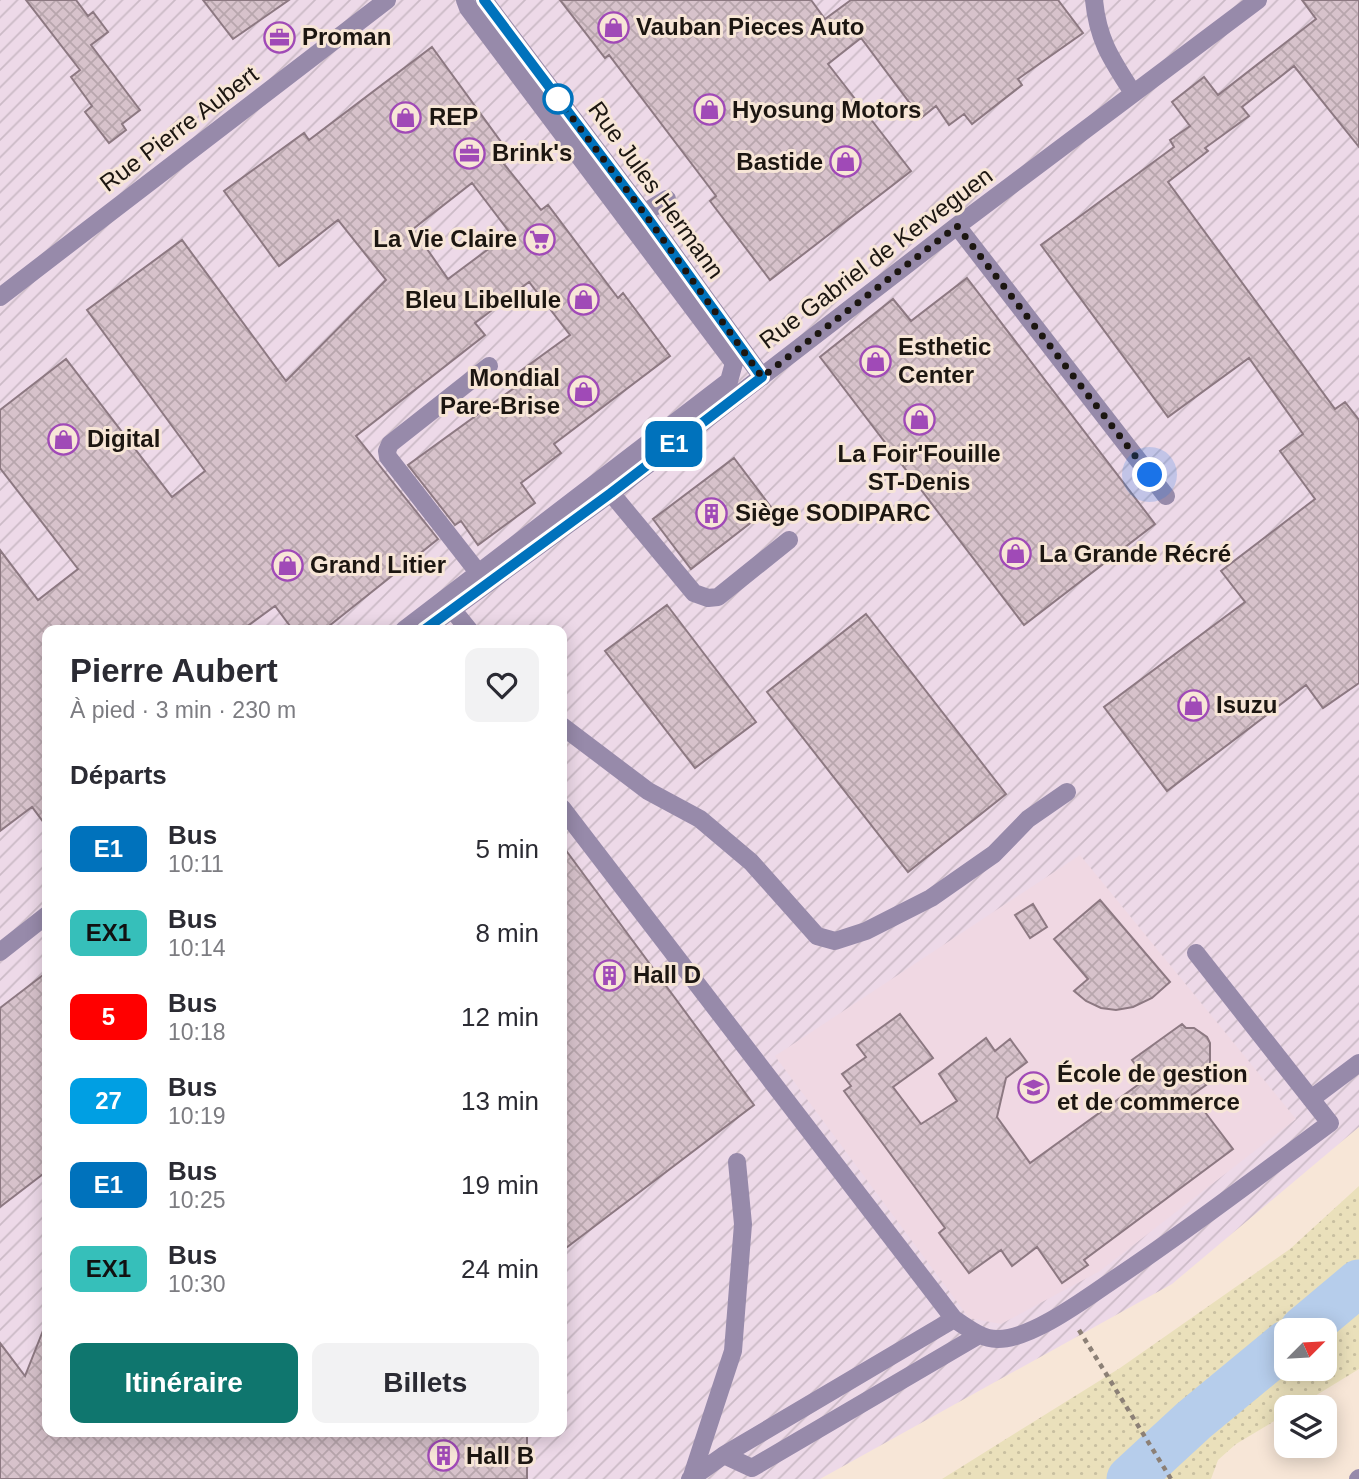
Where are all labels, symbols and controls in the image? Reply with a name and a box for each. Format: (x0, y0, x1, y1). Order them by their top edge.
shop icon: Vauban Pieces Auto (596, 10, 630, 44)
place label: Vauban Pieces Auto (636, 13, 865, 40)
office icon: Proman (262, 20, 296, 54)
place label: Proman (302, 23, 391, 50)
street label: Rue Pierre Aubert (94, 60, 263, 197)
unlabelled marker (543, 84, 573, 114)
shop icon: Hyosung Motors (692, 93, 726, 127)
street label: Rue Jules Hermann (583, 96, 730, 283)
place label: Hyosung Motors (732, 96, 921, 123)
shop icon: REP (389, 100, 423, 134)
place label: REP (429, 103, 478, 130)
office icon: Brink's (452, 136, 486, 170)
place label: Brink's (492, 139, 572, 166)
shop icon: Bastide (829, 145, 863, 179)
place label: Bastide (736, 148, 823, 175)
street label: Rue Gabriel de Kerveguen (754, 161, 997, 354)
supermarket icon: La Vie Claire (523, 222, 557, 256)
place label: La Vie Claire (373, 225, 517, 252)
shop icon: Bleu Libellule (567, 283, 601, 317)
place label: Bleu Libellule (405, 286, 561, 313)
place label: Esthetic Center (898, 333, 991, 388)
shop icon: Esthetic Center (858, 344, 892, 378)
place label: Mondial Pare-Brise (440, 364, 560, 419)
shop icon: Mondial Pare-Brise (566, 375, 600, 409)
shop icon: La Foir'Fouille ST-Denis (902, 403, 936, 437)
line badge: E1 (642, 421, 706, 467)
shop icon: Digital (47, 422, 81, 456)
place label: Digital (87, 425, 160, 452)
text: E1 (659, 430, 689, 457)
place label: La Foir'Fouille ST-Denis (837, 440, 1001, 495)
your location (1132, 457, 1167, 492)
building icon: Siège SODIPARC (695, 496, 729, 530)
place label: Siège SODIPARC (735, 499, 931, 526)
shop icon: La Grande Récré (999, 537, 1033, 571)
place label: La Grande Récré (1039, 540, 1231, 567)
shop icon: Grand Litier (270, 548, 304, 582)
place label: Grand Litier (310, 551, 446, 578)
button: heart (465, 648, 539, 722)
text: Pierre Aubert (70, 652, 278, 689)
shop icon: Isuzu (1176, 688, 1210, 722)
place label: Isuzu (1216, 691, 1277, 718)
text: À pied · 3 min · 230 m (70, 697, 296, 723)
text: Départs (70, 760, 167, 790)
text: Bus (168, 820, 217, 850)
text: 5 min (475, 834, 539, 864)
text: E1 (94, 835, 123, 862)
text: 10:11 (168, 851, 224, 877)
text: Bus (168, 904, 217, 934)
text: 8 min (475, 918, 539, 948)
text: EX1 (86, 919, 131, 946)
text: 10:14 (168, 935, 226, 961)
building icon: Hall D (593, 958, 627, 992)
place label: Hall D (633, 961, 701, 988)
text: Bus (168, 988, 217, 1018)
text: 12 min (461, 1002, 539, 1032)
text: 5 (102, 1003, 115, 1030)
text: 10:18 (168, 1019, 226, 1045)
place label: École de gestion et de commerce (1057, 1060, 1248, 1115)
school or university icon: École de gestion et de commerce (1017, 1071, 1051, 1105)
text: Bus (168, 1072, 217, 1102)
text: 13 min (461, 1086, 539, 1116)
text: 27 (95, 1087, 122, 1114)
text: 10:19 (168, 1103, 226, 1129)
text: Bus (168, 1156, 217, 1186)
text: 19 min (461, 1170, 539, 1200)
text: E1 (94, 1171, 123, 1198)
text: 10:25 (168, 1187, 226, 1213)
text: Bus (168, 1240, 217, 1270)
text: 24 min (461, 1254, 539, 1284)
text: EX1 (86, 1255, 131, 1282)
text: 10:30 (168, 1271, 226, 1297)
north arrow (1274, 1318, 1337, 1381)
map controls (1274, 1318, 1337, 1458)
button: Itinéraire (70, 1343, 298, 1423)
button: Billets (312, 1343, 539, 1423)
button: layers (1274, 1395, 1337, 1458)
building icon: Hall B (426, 1439, 460, 1473)
place label: Hall B (466, 1442, 534, 1469)

